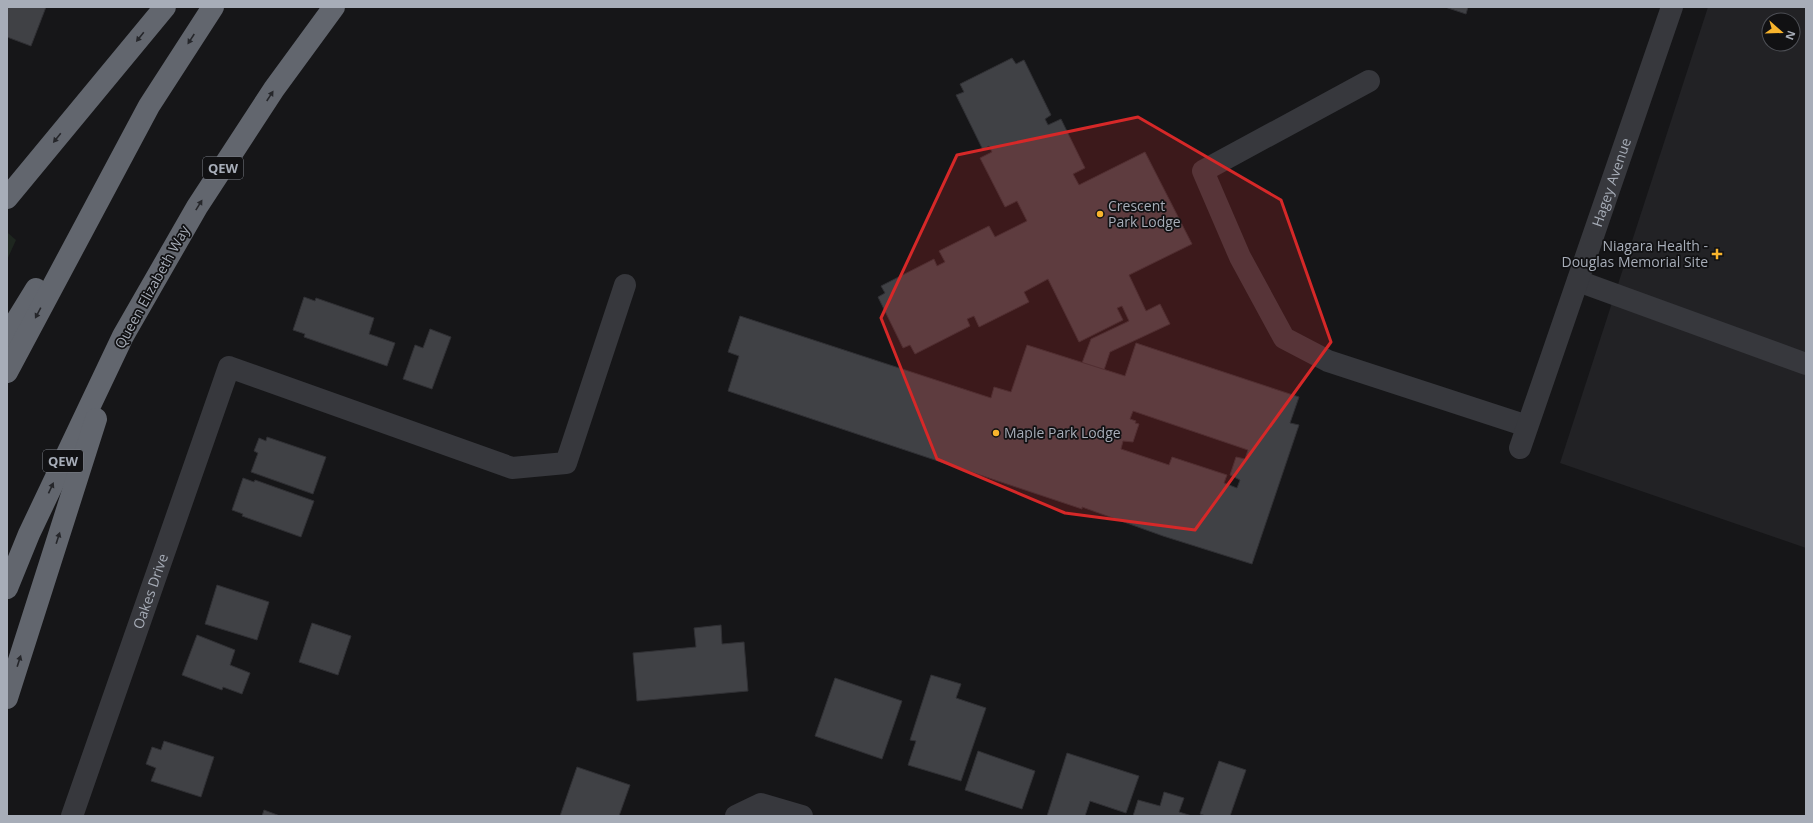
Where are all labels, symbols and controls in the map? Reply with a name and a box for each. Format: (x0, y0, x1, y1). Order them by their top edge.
north arrow (1761, 12, 1801, 52)
text: N (1782, 29, 1799, 42)
one-way arrow (135, 32, 144, 43)
one-way arrow (188, 33, 195, 45)
one-way arrow (266, 91, 274, 102)
one-way arrow (53, 132, 62, 143)
street label: Hagey Avenue (1587, 135, 1635, 229)
road number: QEW (203, 157, 243, 179)
place label: Crescent Park Lodge (1108, 196, 1181, 231)
one-way arrow (195, 199, 202, 211)
marker: Crescent Park Lodge (1095, 209, 1105, 219)
street label: Queen Elizabeth Way (110, 221, 194, 352)
place label: Niagara Health - Douglas Memorial Site (1562, 236, 1708, 271)
marker: Niagara Health - Douglas Memorial Site (1711, 248, 1723, 260)
one-way arrow (35, 307, 42, 319)
place label: Maple Park Lodge (1004, 423, 1121, 442)
marker: Maple Park Lodge (991, 428, 1001, 438)
road number: QEW (43, 450, 83, 472)
one-way arrow (48, 483, 54, 494)
one-way arrow (56, 531, 62, 543)
street label: Oakes Drive (128, 551, 172, 631)
one-way arrow (16, 655, 22, 667)

